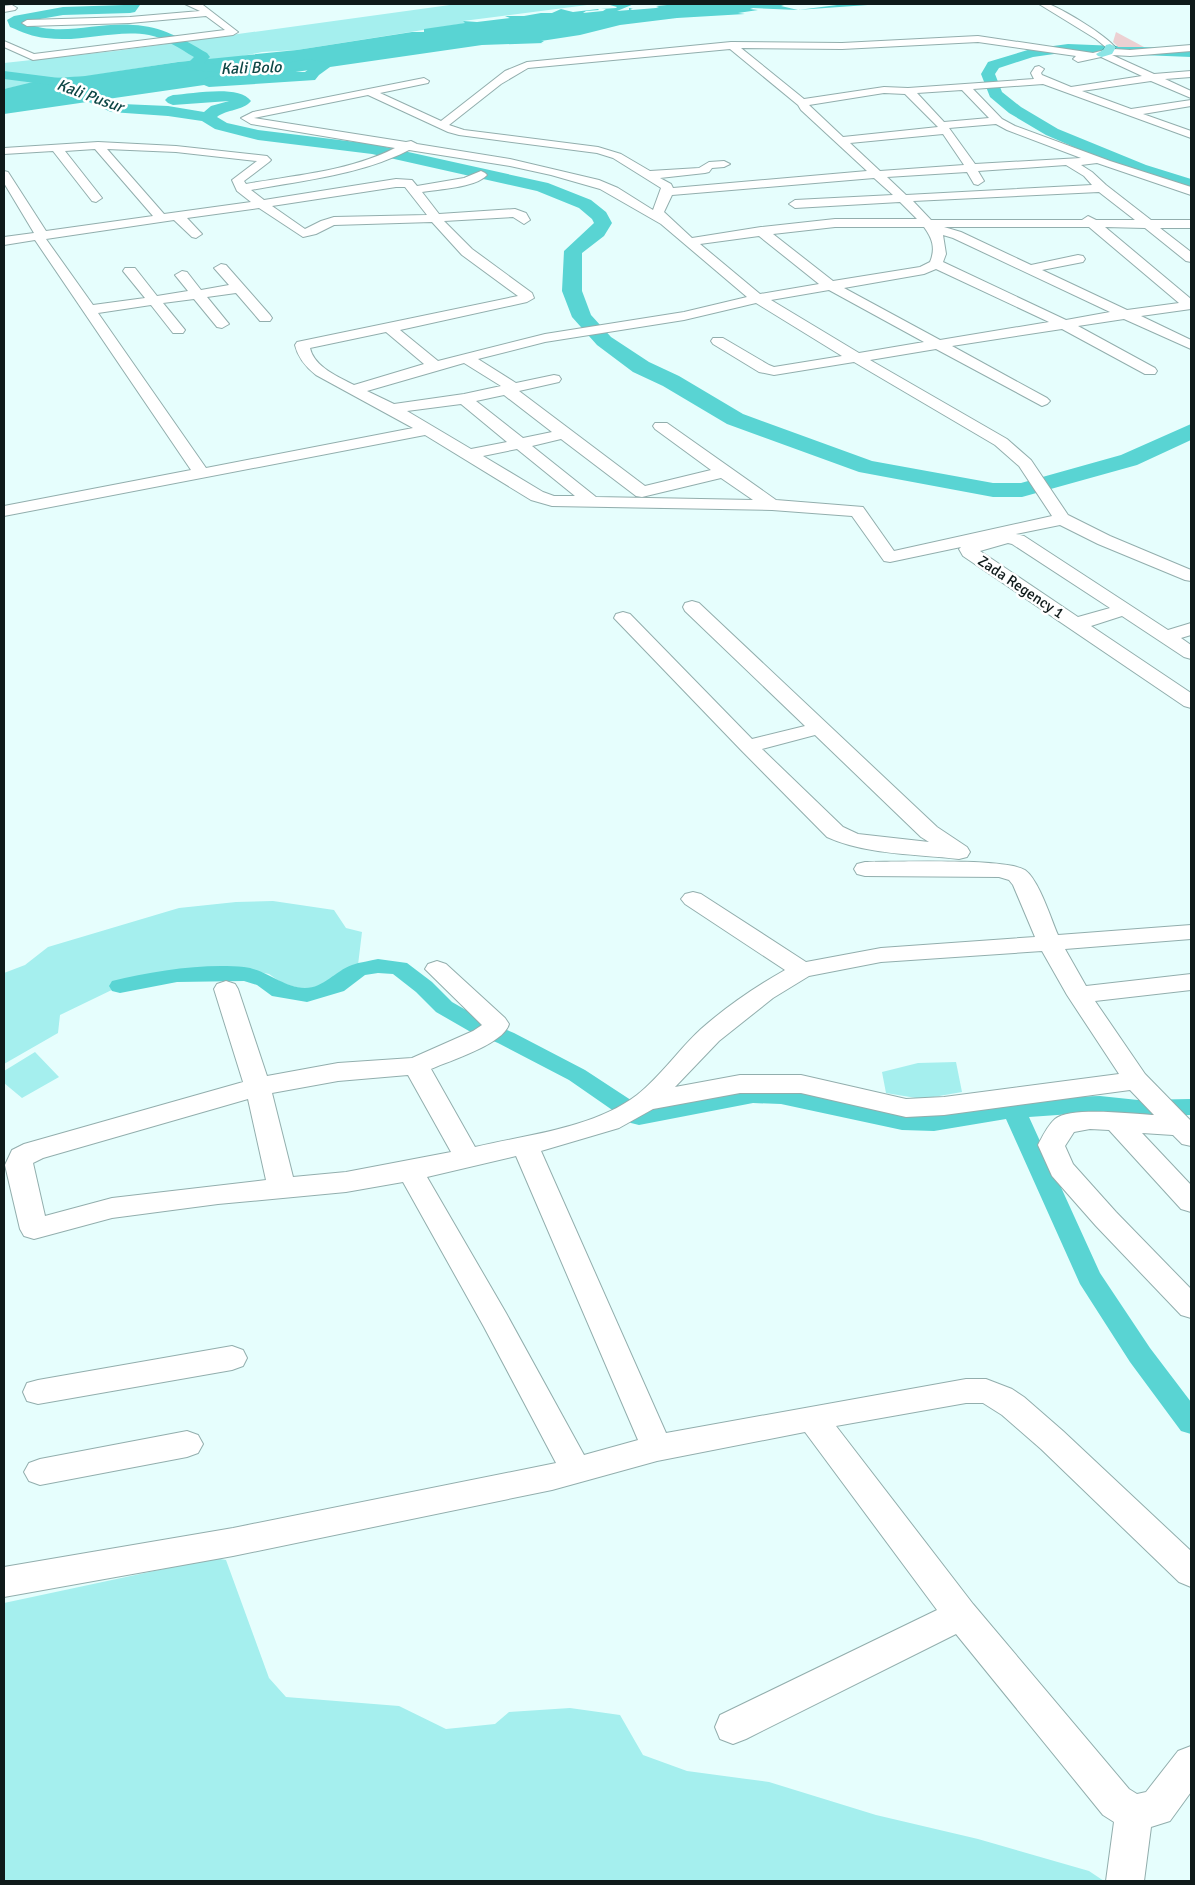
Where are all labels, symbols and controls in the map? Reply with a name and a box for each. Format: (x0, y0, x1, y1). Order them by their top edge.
water label: Kali Bolo (220, 57, 282, 79)
water label: Kali Pusur (54, 75, 128, 118)
street label: Zada Regency 1 (975, 552, 1067, 622)

